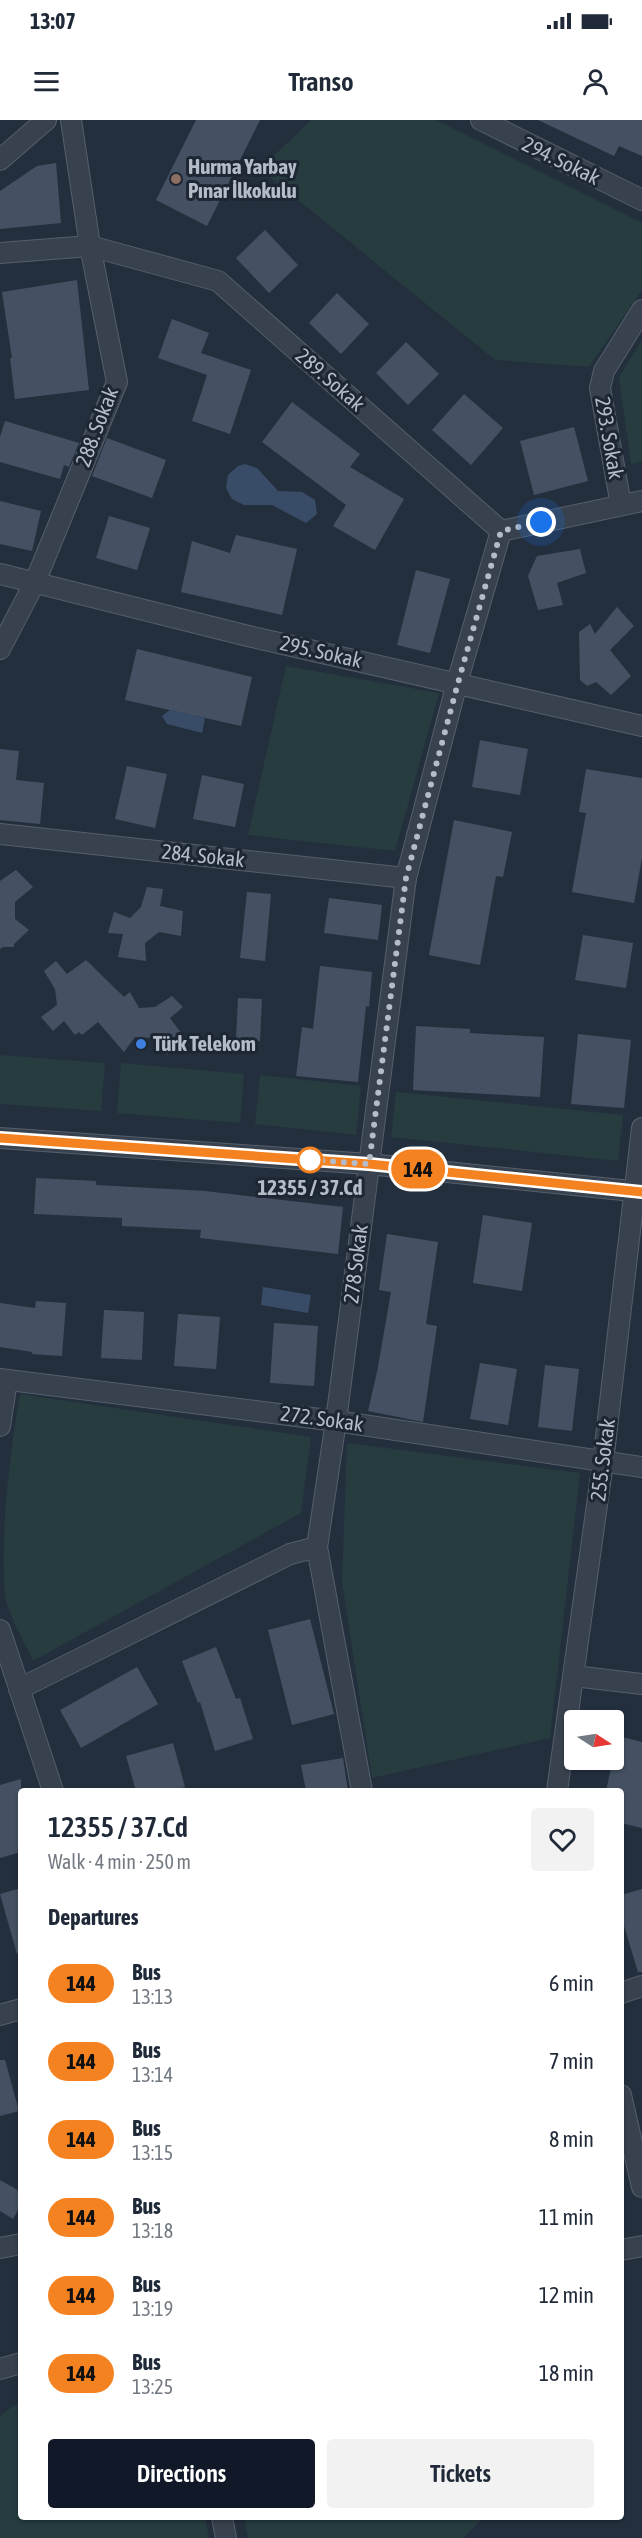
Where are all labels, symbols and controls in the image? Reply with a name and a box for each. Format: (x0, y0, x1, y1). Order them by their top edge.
text: 13:07 (30, 8, 76, 34)
icon: menu (30, 65, 63, 98)
icon: person (579, 65, 612, 98)
text: Transo (288, 66, 354, 97)
street label: 294. Sokak (519, 131, 604, 189)
place label: Hurma Yarbay Pınar İlkokulu (188, 154, 297, 202)
marker: Hurma Yarbay Pınar İlkokulu (169, 172, 183, 186)
street label: 289. Sokak (291, 343, 370, 416)
street label: 288. Sokak (70, 384, 122, 470)
street label: 293. Sokak (591, 395, 629, 481)
your location (526, 507, 556, 537)
street label: 295. Sokak (278, 630, 364, 672)
street label: 284. Sokak (160, 839, 246, 871)
place label: Türk Telekom (153, 1031, 256, 1055)
marker: Türk Telekom (134, 1037, 148, 1051)
marker: 12355 / 37.Cd (297, 1147, 323, 1173)
line badge: 144 (384, 1150, 452, 1188)
text: 144 (403, 1157, 433, 1181)
place label: 12355 / 37.Cd (257, 1175, 363, 1199)
street label: 278 Sokak (338, 1223, 372, 1305)
street label: 272. Sokak (279, 1400, 365, 1436)
street label: 255. Sokak (585, 1417, 619, 1503)
north arrow (564, 1710, 624, 1770)
map controls (564, 1710, 624, 1770)
button: heart (531, 1808, 594, 1871)
text: 12355 / 37.Cd (48, 1811, 188, 1843)
text: Walk · 4 min · 250 m (48, 1850, 191, 1873)
text: Departures (48, 1904, 138, 1930)
text: Bus (132, 1959, 161, 1985)
text: 6 min (549, 1970, 594, 1996)
text: 144 (66, 1971, 96, 1995)
text: 13:13 (132, 1985, 173, 2008)
text: Bus (132, 2037, 161, 2063)
text: 7 min (549, 2048, 594, 2074)
text: 144 (66, 2049, 96, 2073)
text: 13:14 (132, 2063, 173, 2086)
text: Bus (132, 2115, 161, 2141)
text: 8 min (549, 2126, 594, 2152)
text: 144 (66, 2127, 96, 2151)
text: 13:15 (132, 2141, 173, 2164)
text: Bus (132, 2193, 161, 2219)
text: 11 min (539, 2204, 594, 2230)
text: 144 (66, 2205, 96, 2229)
text: 13:18 (132, 2219, 173, 2242)
text: Bus (132, 2271, 161, 2297)
text: 12 min (539, 2282, 594, 2308)
text: 144 (66, 2283, 96, 2307)
text: 13:19 (132, 2297, 173, 2320)
text: Bus (132, 2349, 161, 2375)
text: 18 min (539, 2360, 594, 2386)
text: 144 (66, 2361, 96, 2385)
text: 13:25 (132, 2375, 173, 2398)
button: Directions (48, 2439, 315, 2508)
button: Tickets (327, 2439, 594, 2508)

